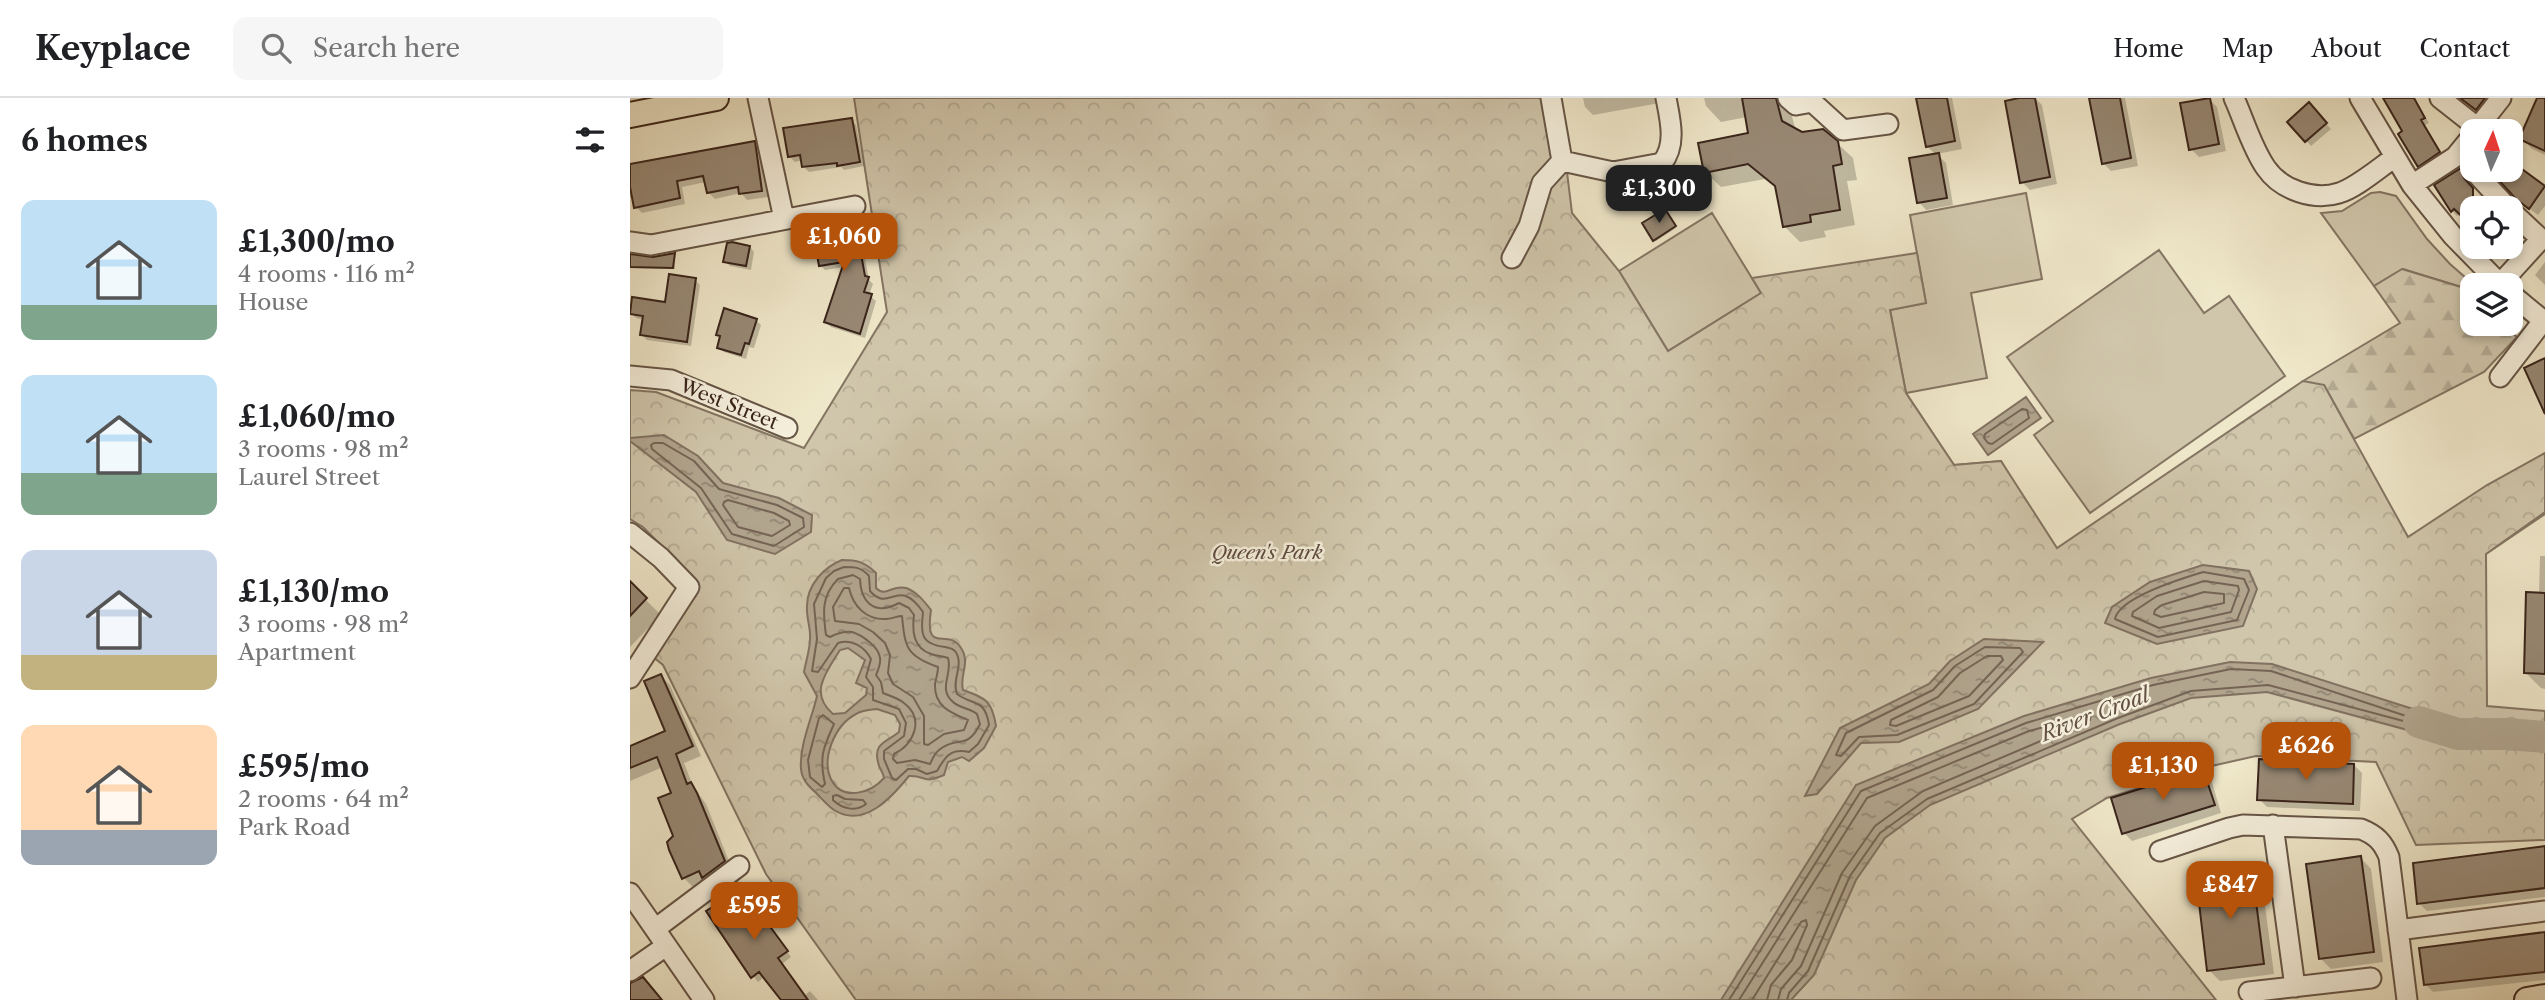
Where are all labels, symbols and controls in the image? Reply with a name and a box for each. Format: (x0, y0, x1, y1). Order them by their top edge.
search box (233, 17, 723, 80)
text: Keyplace (35, 28, 191, 69)
icon: search (257, 29, 295, 67)
text: Search here (313, 32, 460, 64)
text: Home (2113, 34, 2184, 63)
text: Map (2222, 34, 2273, 63)
text: About (2311, 34, 2382, 63)
text: Contact (2420, 34, 2510, 63)
north arrow (2460, 119, 2524, 182)
map controls (2460, 119, 2523, 336)
icon: filters (571, 121, 609, 159)
text: 6 homes (21, 122, 148, 159)
pin: £1,300 (1602, 166, 1716, 225)
text: £1,300 (1622, 174, 1696, 202)
button: locate (2460, 196, 2523, 259)
pin: £1,060 (787, 214, 901, 273)
text: £1,060 (807, 222, 881, 250)
text: £1,300/mo (238, 223, 395, 260)
icon: home (77, 228, 161, 312)
text: 4 rooms · 116 m² (238, 260, 415, 288)
button: layers (2460, 273, 2523, 336)
text: House (238, 288, 308, 316)
street label: West Street (676, 374, 782, 434)
text: £1,060/mo (238, 398, 395, 435)
icon: home (77, 403, 161, 487)
text: 3 rooms · 98 m² (238, 435, 409, 463)
text: Laurel Street (238, 463, 380, 491)
park label: Queen's Park (1211, 541, 1323, 564)
text: £1,130/mo (238, 573, 389, 610)
icon: home (77, 578, 161, 662)
text: 3 rooms · 98 m² (238, 610, 409, 638)
text: Apartment (238, 638, 356, 666)
water label: River Croal (2035, 681, 2155, 747)
pin: £626 (2265, 722, 2347, 782)
text: £626 (2278, 731, 2334, 759)
pin: £1,130 (2106, 742, 2220, 802)
text: £595/mo (238, 748, 369, 785)
text: £1,130 (2128, 751, 2198, 779)
icon: home (77, 753, 161, 837)
text: 2 rooms · 64 m² (238, 785, 409, 813)
text: Park Road (238, 813, 351, 841)
pin: £847 (2189, 862, 2271, 921)
text: £847 (2202, 870, 2258, 898)
pin: £595 (713, 882, 795, 942)
text: £595 (727, 891, 781, 919)

